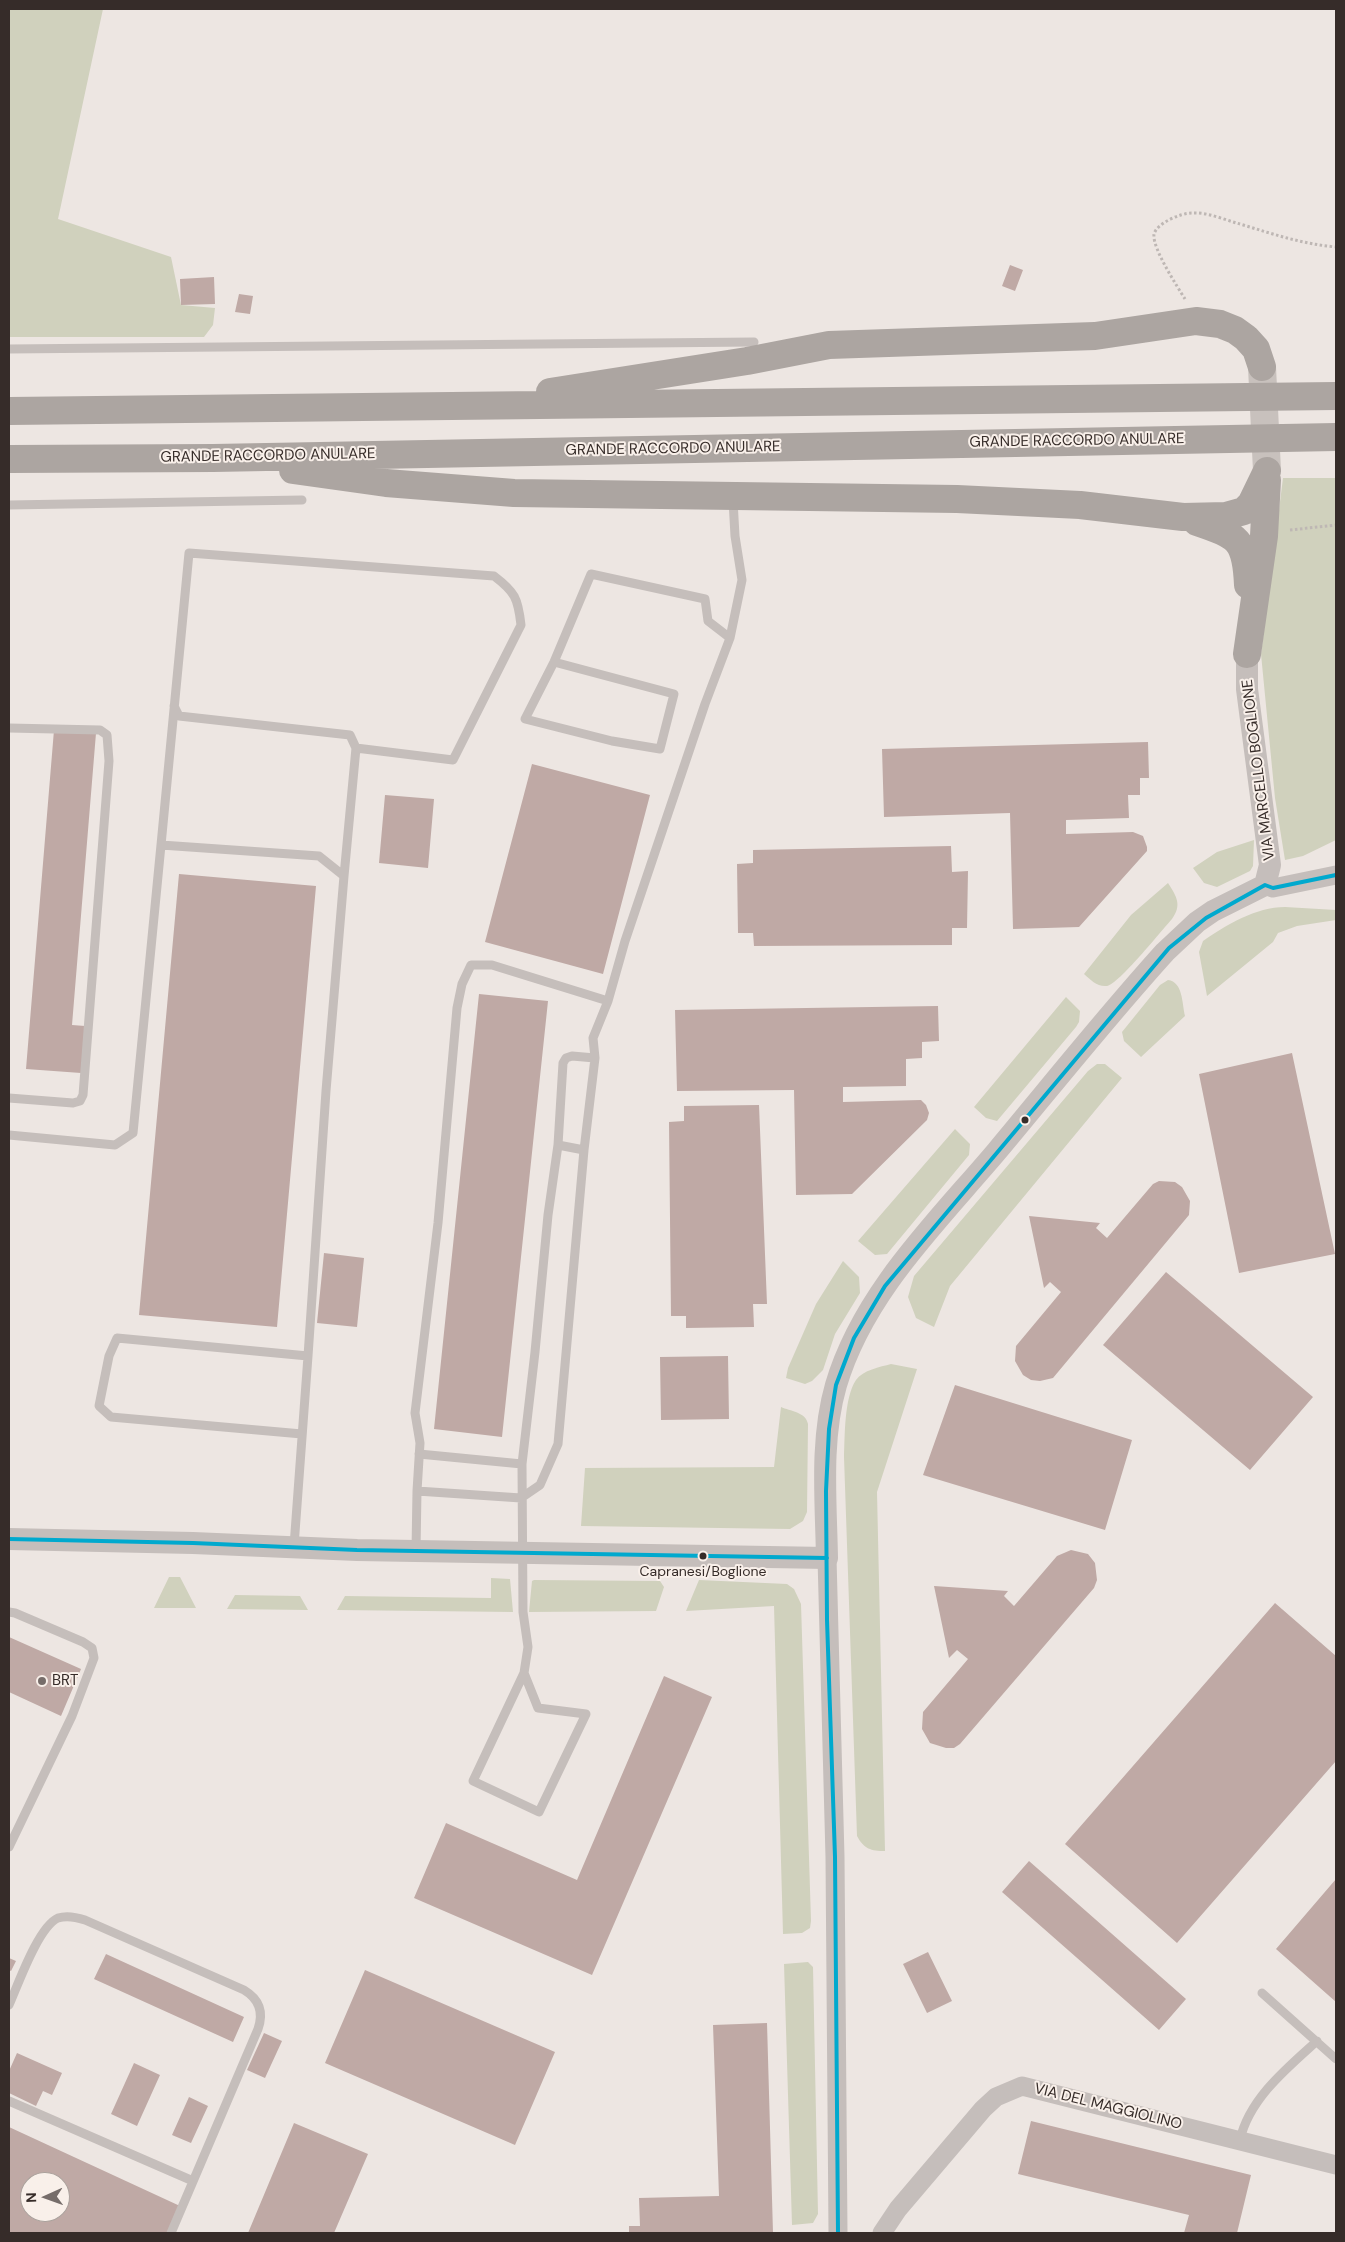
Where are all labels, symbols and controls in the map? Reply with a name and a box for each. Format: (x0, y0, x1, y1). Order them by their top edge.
street label: GRANDE RACCORDO ANULARE (969, 430, 1185, 452)
street label: GRANDE RACCORDO ANULARE (565, 438, 781, 460)
street label: GRANDE RACCORDO ANULARE (160, 445, 376, 467)
street label: VIA MARCELLO BOGLIONE (1239, 678, 1279, 862)
unlabelled marker (1020, 1115, 1030, 1125)
marker: Capranesi/Boglione (698, 1551, 708, 1561)
place label: Capranesi/Boglione (640, 1564, 766, 1580)
place label: BRT (52, 1672, 78, 1690)
marker: BRT (36, 1675, 48, 1687)
street label: VIA DEL MAGGIOLINO (1032, 2080, 1184, 2134)
north arrow (20, 2172, 70, 2222)
text: N (22, 2192, 40, 2203)

